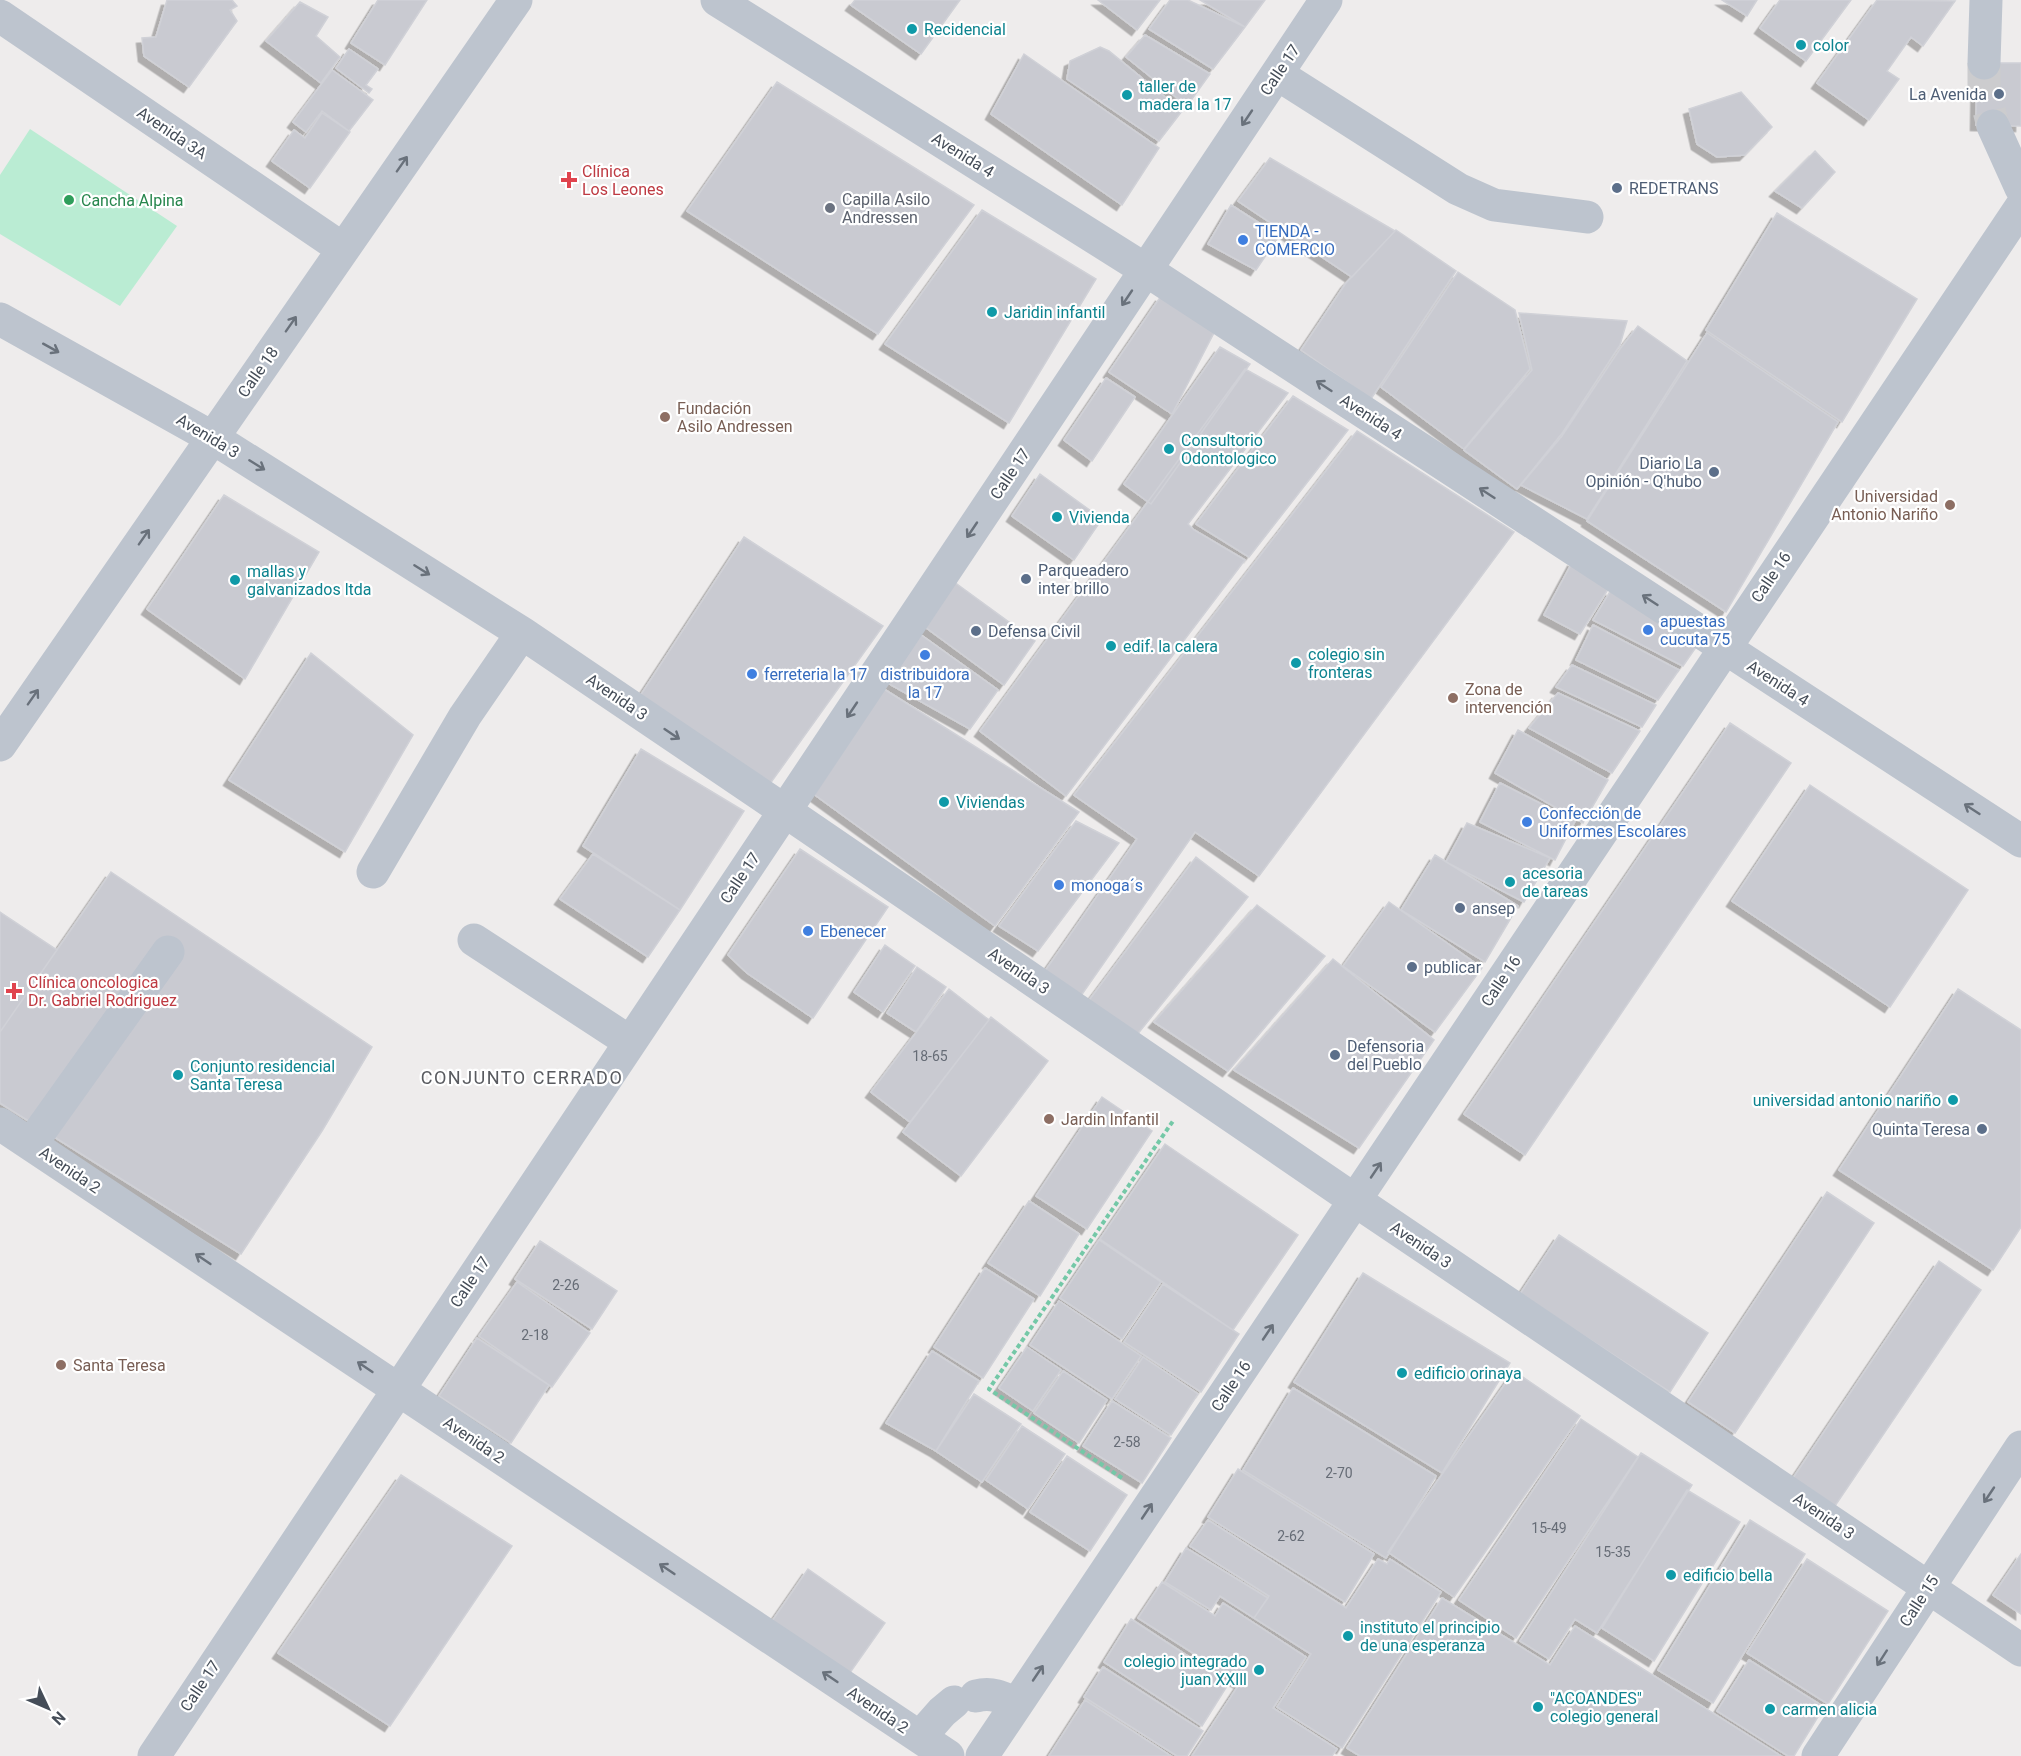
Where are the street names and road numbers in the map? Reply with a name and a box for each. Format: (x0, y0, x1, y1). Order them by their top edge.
street label: Calle 17 (1256, 41, 1304, 99)
street label: Avenida 3A (134, 103, 211, 164)
street label: Avenida 4 (928, 129, 998, 182)
street label: Calle 18 (234, 343, 282, 401)
street label: Avenida 4 (1337, 390, 1405, 444)
street label: Avenida 3 (173, 410, 243, 462)
street label: Calle 17 (986, 445, 1034, 503)
street label: Calle 16 (1747, 548, 1795, 606)
street label: Avenida 4 (1744, 656, 1812, 710)
street label: Avenida 3 (583, 670, 651, 724)
street label: Calle 17 (716, 849, 764, 907)
street label: Avenida 3 (985, 944, 1053, 998)
street label: Calle 16 (1477, 952, 1525, 1010)
street label: Avenida 2 (36, 1143, 104, 1197)
street label: Avenida 3 (1387, 1218, 1455, 1272)
street label: Calle 17 (446, 1253, 494, 1311)
street label: Calle 16 (1207, 1357, 1255, 1415)
street label: Avenida 2 (440, 1413, 508, 1467)
street label: Avenida 3 (1790, 1489, 1858, 1543)
street label: Calle 15 (1895, 1572, 1943, 1630)
street label: Calle 17 (176, 1657, 224, 1715)
street label: Avenida 2 (844, 1683, 912, 1737)

